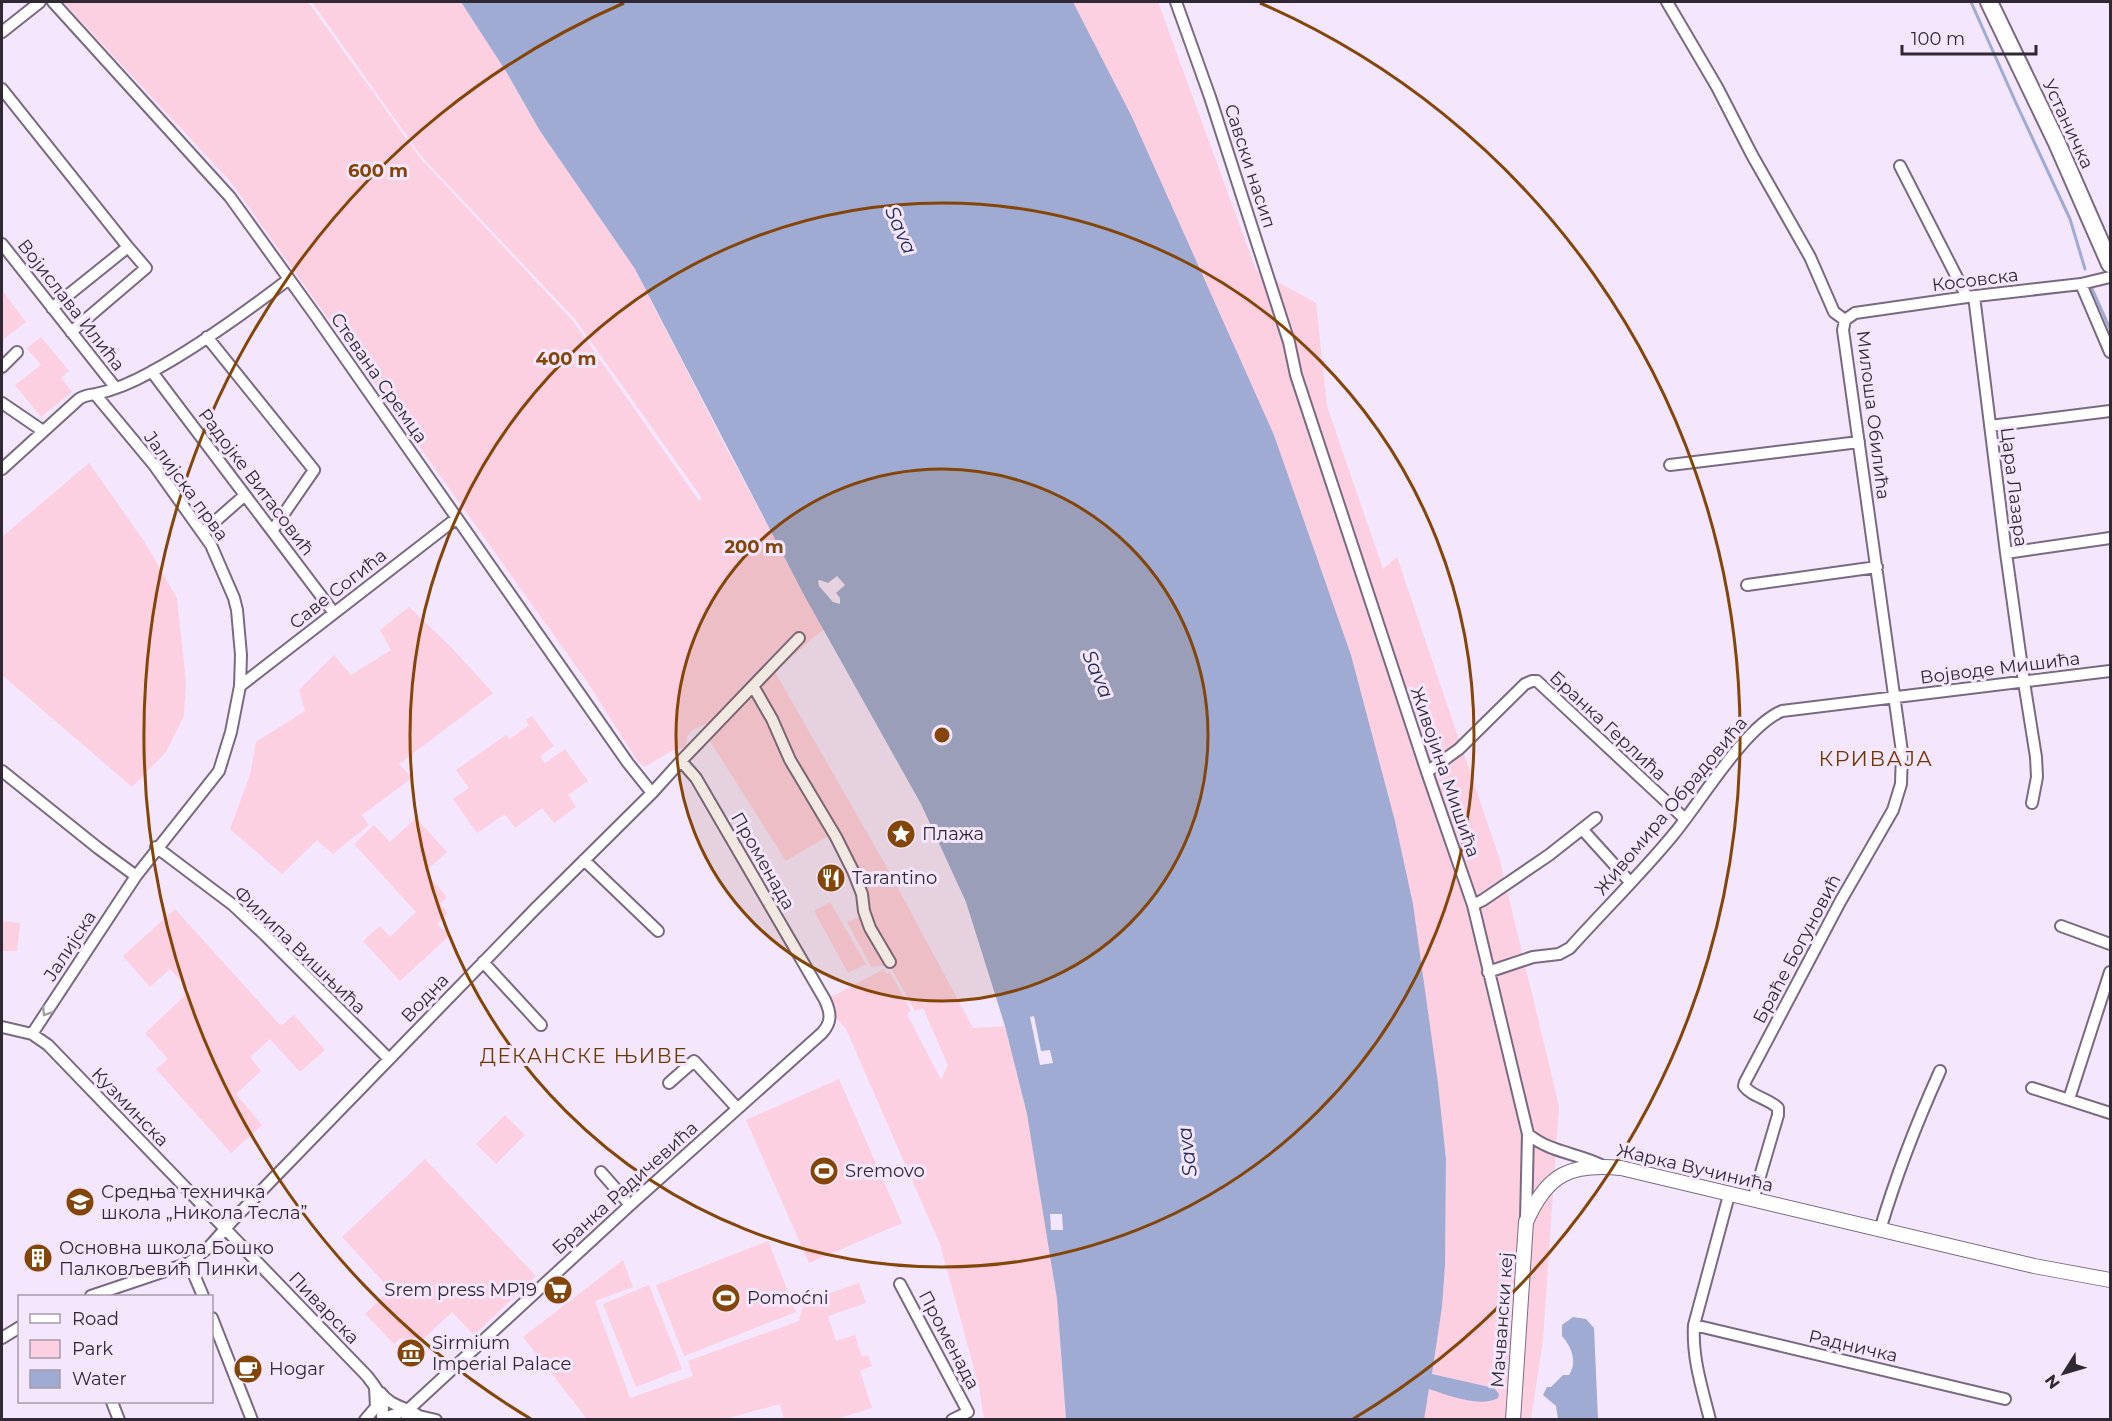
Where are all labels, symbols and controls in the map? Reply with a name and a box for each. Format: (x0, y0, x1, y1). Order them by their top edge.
scale bar (1902, 18, 2036, 56)
text: 100 m (1911, 28, 1965, 50)
street label: Устаничка (2038, 76, 2098, 172)
street label: Савски насип (1220, 101, 1280, 231)
text: 600 m (348, 160, 408, 182)
water label: Sava (880, 202, 922, 258)
street label: Војислава Илића (13, 235, 129, 375)
street label: Косовска (1931, 264, 2019, 296)
street label: Стевана Сремца (326, 309, 432, 447)
street label: Милоша Обилића (1852, 329, 1894, 501)
text: 400 m (536, 348, 596, 370)
street label: Радојке Витасовић (193, 404, 319, 560)
street label: Цара Лазара (1996, 426, 2032, 548)
street label: Јалијска прва (139, 427, 233, 545)
text: 200 m (724, 536, 784, 558)
street label: Саве Согића (285, 544, 391, 634)
water label: Sava (1077, 646, 1119, 702)
street label: Војводе Мишића (1919, 647, 2081, 689)
street label: Бранка Герлића (1545, 666, 1671, 786)
street label: Живојина Мишића (1405, 684, 1485, 860)
street label: Живомира Обрадовића (1590, 712, 1752, 900)
centre of rings (932, 725, 952, 745)
district label: КРИВАЈА (1819, 746, 1933, 771)
street label: Променада (726, 808, 800, 914)
place icon: Плажа (885, 818, 917, 850)
place label: Плажа (922, 823, 984, 845)
restaurant icon: Tarantino (815, 862, 847, 894)
place label: Tarantino (852, 867, 937, 889)
street label: Браће Богуновић (1748, 871, 1846, 1027)
street label: Филипа Вишњића (230, 881, 370, 1019)
street label: Јалијска (39, 907, 101, 985)
street label: Водна (397, 969, 453, 1027)
one-way arrow (43, 1006, 54, 1017)
district label: ДЕКАНСКЕ ЊИВЕ (480, 1044, 688, 1068)
street label: Кузминска (87, 1063, 173, 1151)
street label: Бранка Радичевића (548, 1117, 702, 1259)
water label: Sava (1172, 1126, 1202, 1178)
street label: Жарка Вучинића (1615, 1139, 1775, 1197)
sports icon: Sremovo (808, 1155, 840, 1187)
place label: Sremovo (845, 1160, 925, 1182)
place label: Средња техничка школа „Никола Тесла” (101, 1181, 307, 1224)
school or university icon: Средња техничка школа „Никола Тесла” (64, 1186, 96, 1218)
place label: Основна школа Бошко Палковљевић Пинки (59, 1237, 274, 1280)
building icon: Основна школа Бошко Палковљевић Пинки (22, 1242, 54, 1274)
street label: Мачвански кеј (1486, 1251, 1518, 1389)
street label: Пиварска (284, 1267, 364, 1349)
supermarket icon: Srem press MP19 (542, 1274, 574, 1306)
place label: Srem press MP19 (384, 1279, 537, 1301)
sports icon: Pomoćni (710, 1282, 742, 1314)
place label: Pomoćni (747, 1287, 829, 1309)
street label: Променада (914, 1287, 984, 1393)
legend (18, 1295, 213, 1403)
text: Road (72, 1308, 119, 1330)
street label: Радничка (1806, 1325, 1900, 1367)
place label: Sirmium Imperial Palace (432, 1332, 571, 1375)
museum icon: Sirmium Imperial Palace (395, 1337, 427, 1369)
text: Park (72, 1338, 113, 1360)
north arrow (2034, 1343, 2094, 1403)
cafe icon: Hogar (232, 1353, 264, 1385)
place label: Hogar (269, 1358, 325, 1380)
text: Water (72, 1368, 127, 1390)
text: N (2041, 1371, 2064, 1393)

